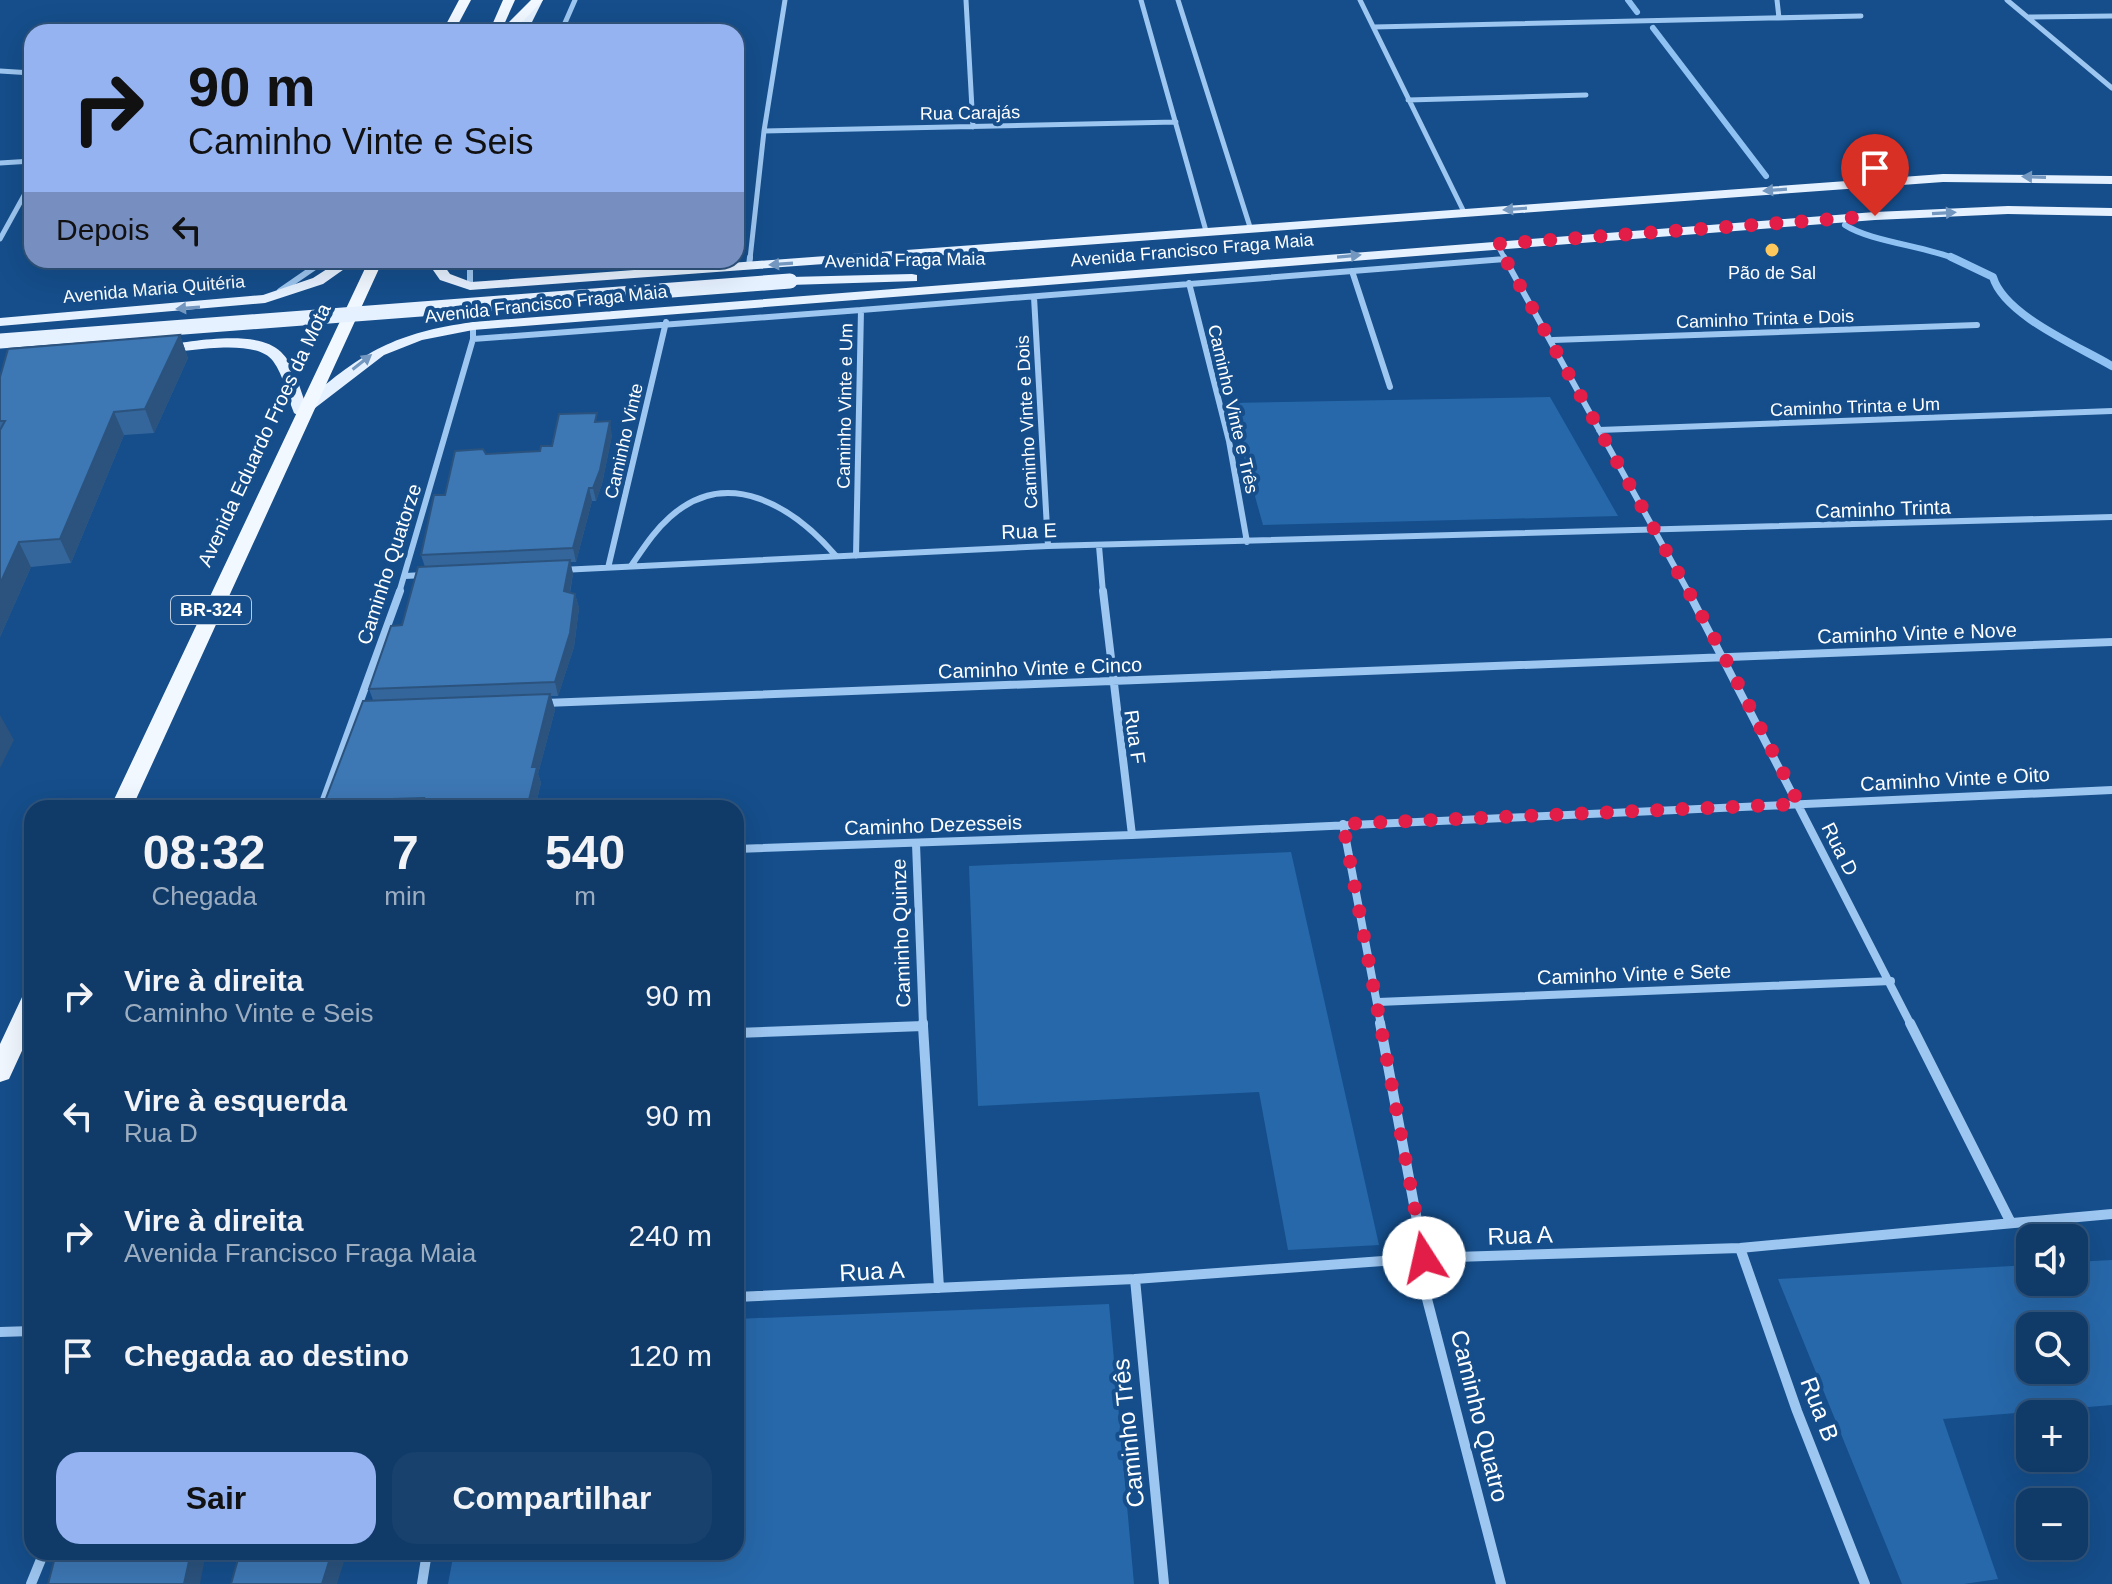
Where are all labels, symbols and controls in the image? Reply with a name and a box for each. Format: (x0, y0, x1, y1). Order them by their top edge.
text: 90 m (188, 55, 316, 118)
icon: right (56, 56, 160, 160)
street label: Rua Carajás (920, 102, 1020, 124)
text: Caminho Vinte e Seis (188, 121, 534, 162)
pin (1841, 134, 1909, 216)
icon: arrive (1853, 146, 1897, 190)
one-way arrow (2021, 171, 2046, 184)
one-way arrow (1762, 184, 1787, 197)
one-way arrow (1502, 203, 1527, 216)
one-way arrow (1932, 206, 1957, 219)
icon: left (165, 208, 209, 252)
text: Depois (56, 213, 149, 246)
street label: Avenida Francisco Fraga Maia (1070, 229, 1315, 271)
marker: Pão de Sal (1763, 241, 1781, 259)
street label: Avenida Fraga Maia (824, 249, 987, 271)
one-way arrow (1337, 249, 1362, 262)
one-way arrow (768, 258, 793, 271)
place label: Pão de Sal (1728, 263, 1816, 283)
street label: Avenida Maria Quitéria (62, 271, 247, 307)
street label: Avenida Francisco Fraga Maia (424, 281, 669, 327)
street label: Avenida Eduardo Froes da Mota (193, 299, 335, 570)
one-way arrow (175, 302, 200, 315)
street label: Caminho Trinta e Dois (1676, 306, 1854, 332)
street label: Caminho Vinte e Um (834, 323, 856, 489)
street label: Caminho Vinte e Três (1204, 323, 1262, 495)
street label: Caminho Vinte e Dois (1012, 335, 1042, 509)
one-way arrow (352, 355, 372, 371)
street label: Caminho Vinte (601, 381, 647, 501)
street label: Caminho Trinta e Um (1770, 394, 1940, 420)
street label: Caminho Quatorze (353, 481, 425, 647)
street label: Caminho Trinta (1815, 496, 1952, 522)
street label: Rua E (1001, 519, 1057, 543)
road number: BR-324 (171, 596, 251, 624)
street label: Caminho Vinte e Nove (1817, 619, 2017, 647)
street label: Caminho Vinte e Cinco (938, 653, 1142, 683)
street label: Rua F (1120, 708, 1150, 766)
street label: Caminho Vinte e Oito (1860, 763, 2050, 795)
street label: Caminho Dezesseis (844, 811, 1022, 839)
street label: Rua D (1817, 819, 1863, 879)
text: 08:32 (143, 826, 266, 879)
text: 7 (392, 826, 419, 879)
text: 540 (545, 826, 625, 879)
street label: Caminho Quinze (887, 858, 915, 1008)
text: Chegada (151, 881, 257, 911)
text: min (384, 881, 426, 911)
text: m (574, 881, 596, 911)
street label: Caminho Vinte e Sete (1537, 960, 1731, 988)
text: Vire à direita (124, 964, 304, 997)
icon: right (56, 974, 100, 1018)
text: 90 m (645, 979, 712, 1012)
text: Caminho Vinte e Seis (124, 998, 374, 1028)
text: Vire à esquerda (124, 1084, 347, 1117)
icon: left (56, 1094, 100, 1138)
text: 90 m (645, 1099, 712, 1132)
text: Rua D (124, 1118, 198, 1148)
text: Vire à direita (124, 1204, 304, 1237)
icon: right (56, 1214, 100, 1258)
position arrow (1382, 1216, 1466, 1300)
text: 240 m (629, 1219, 712, 1252)
street label: Rua A (1487, 1220, 1553, 1250)
map controls (2016, 1224, 2088, 1560)
button: sound (2016, 1224, 2088, 1296)
text: Avenida Francisco Fraga Maia (124, 1238, 476, 1268)
street label: Rua A (839, 1256, 905, 1286)
button: search (2016, 1312, 2088, 1384)
street label: Caminho Quatro (1446, 1327, 1514, 1505)
icon: arrive (56, 1334, 100, 1378)
text: Chegada ao destino (124, 1339, 409, 1372)
text: 120 m (629, 1339, 712, 1372)
street label: Caminho Três (1107, 1357, 1149, 1509)
street label: Rua B (1795, 1373, 1845, 1445)
button: + (2016, 1400, 2088, 1472)
button: Sair (56, 1452, 376, 1544)
button: Compartilhar (392, 1452, 712, 1544)
button: − (2016, 1488, 2088, 1560)

